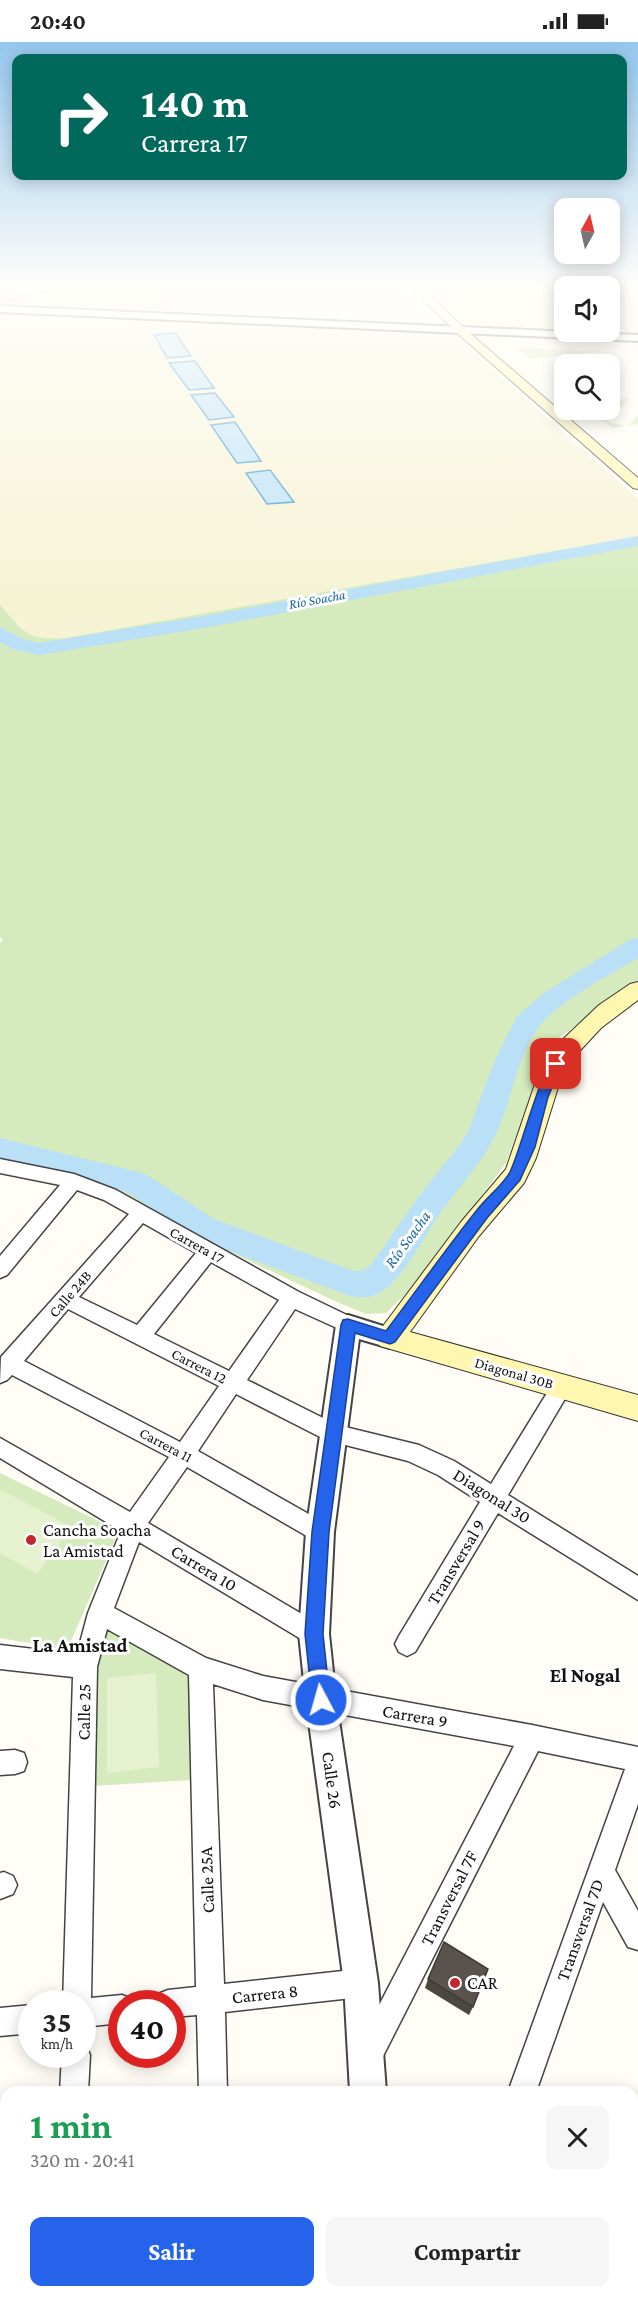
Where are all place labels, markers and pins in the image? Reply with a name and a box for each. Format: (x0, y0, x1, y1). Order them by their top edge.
pin (530, 1038, 581, 1089)
place label: Cancha Soacha La Amistad (43, 1520, 151, 1561)
marker: Cancha Soacha La Amistad (24, 1533, 38, 1547)
place label: CAR (467, 1973, 499, 1993)
marker: CAR (448, 1976, 462, 1990)

